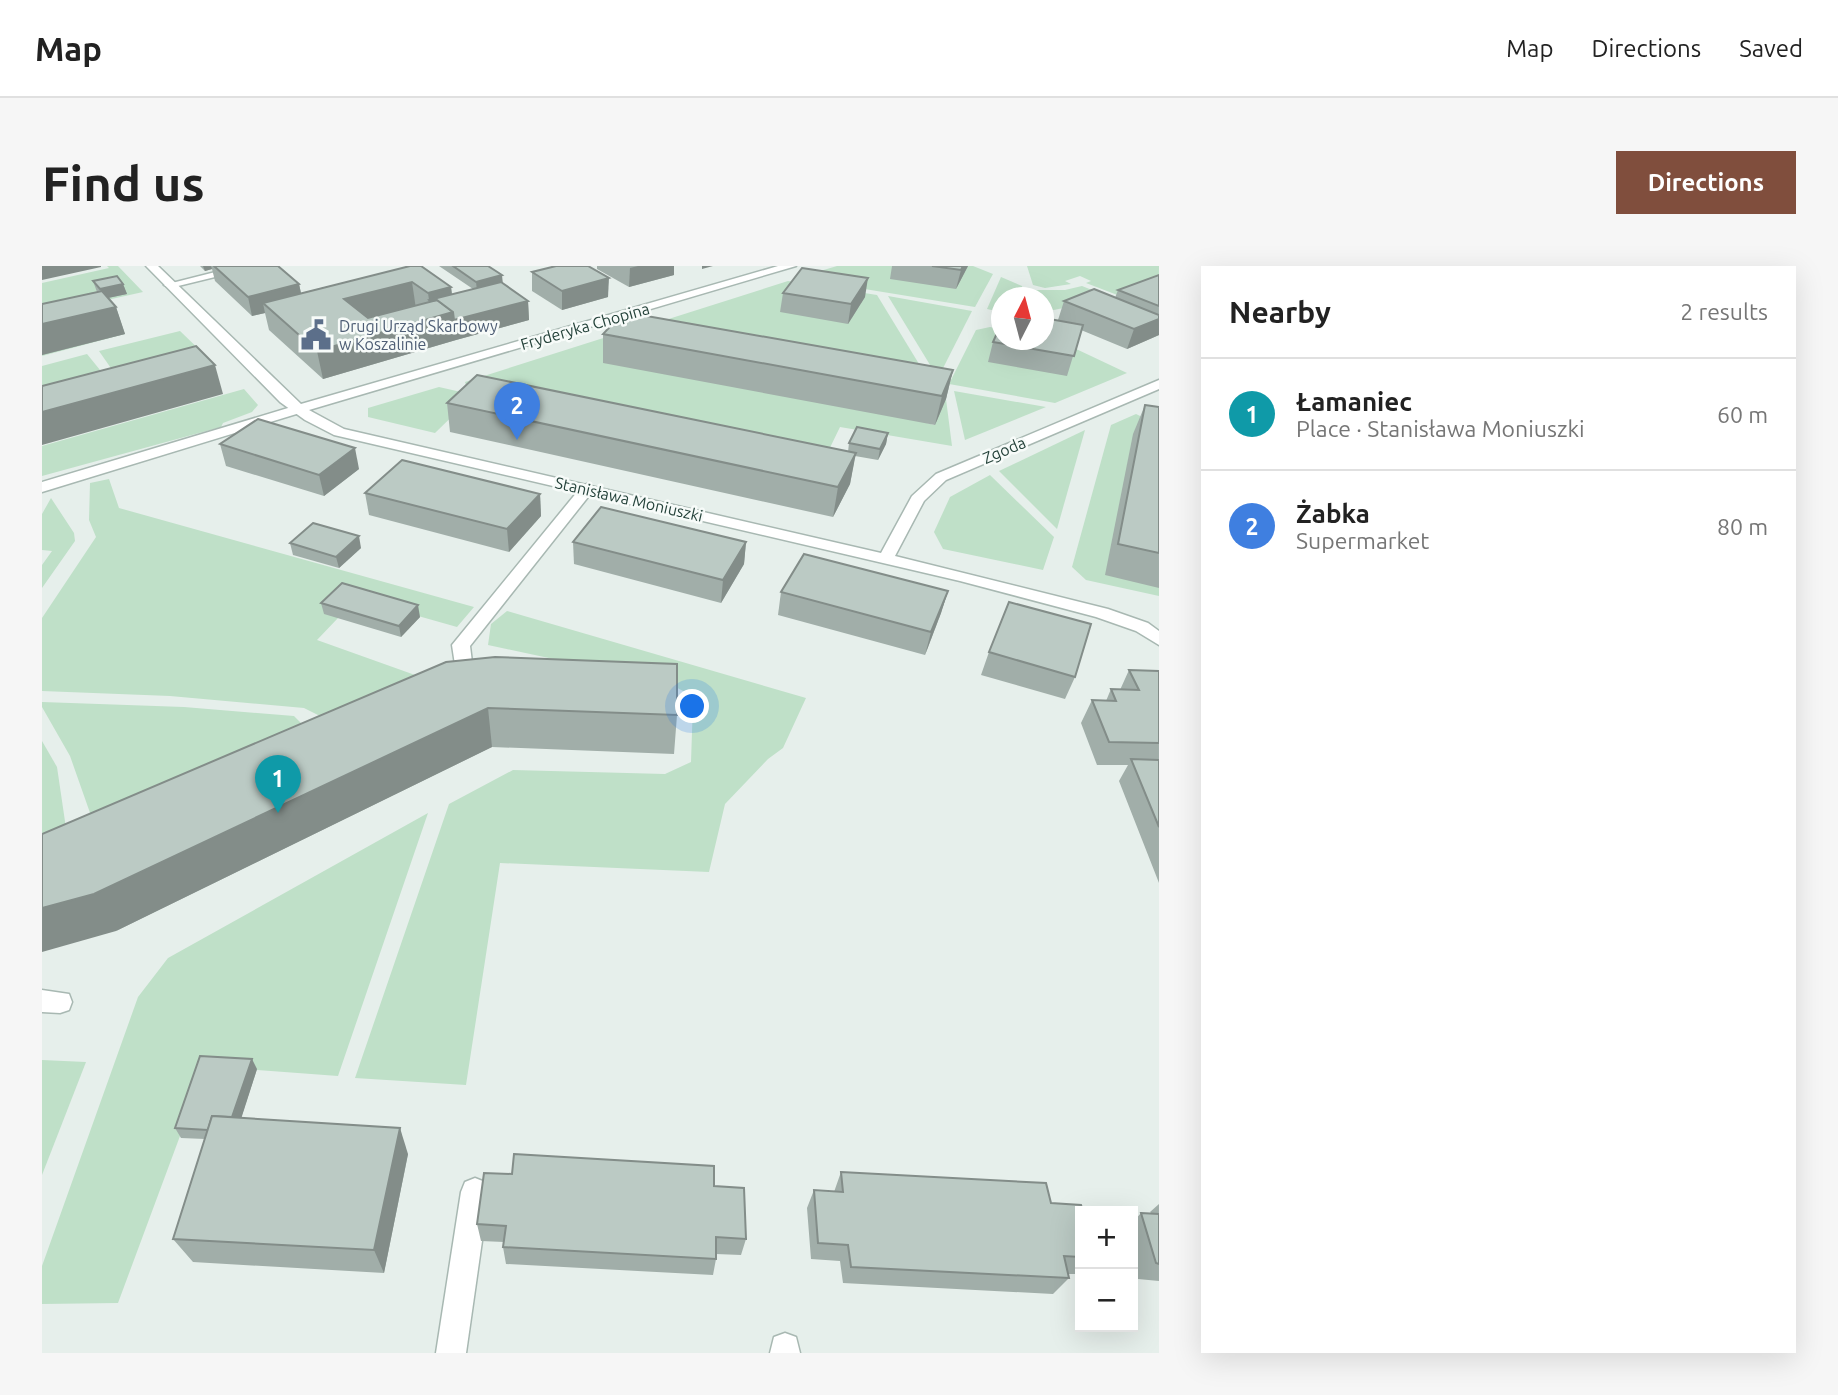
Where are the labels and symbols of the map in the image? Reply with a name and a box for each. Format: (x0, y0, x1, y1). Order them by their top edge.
north arrow (991, 287, 1054, 350)
street label: Fryderyka Chopina (518, 299, 652, 353)
place label: Drugi Urząd Skarbowy w Koszalinie (339, 317, 498, 353)
public building icon: Drugi Urząd Skarbowy w Koszalinie (299, 318, 333, 352)
pin: 2 (494, 382, 540, 440)
street label: Zgoda (980, 433, 1028, 467)
street label: Stanisława Moniuszki (553, 473, 705, 525)
your location (675, 689, 709, 723)
pin: 1 (255, 755, 301, 813)

